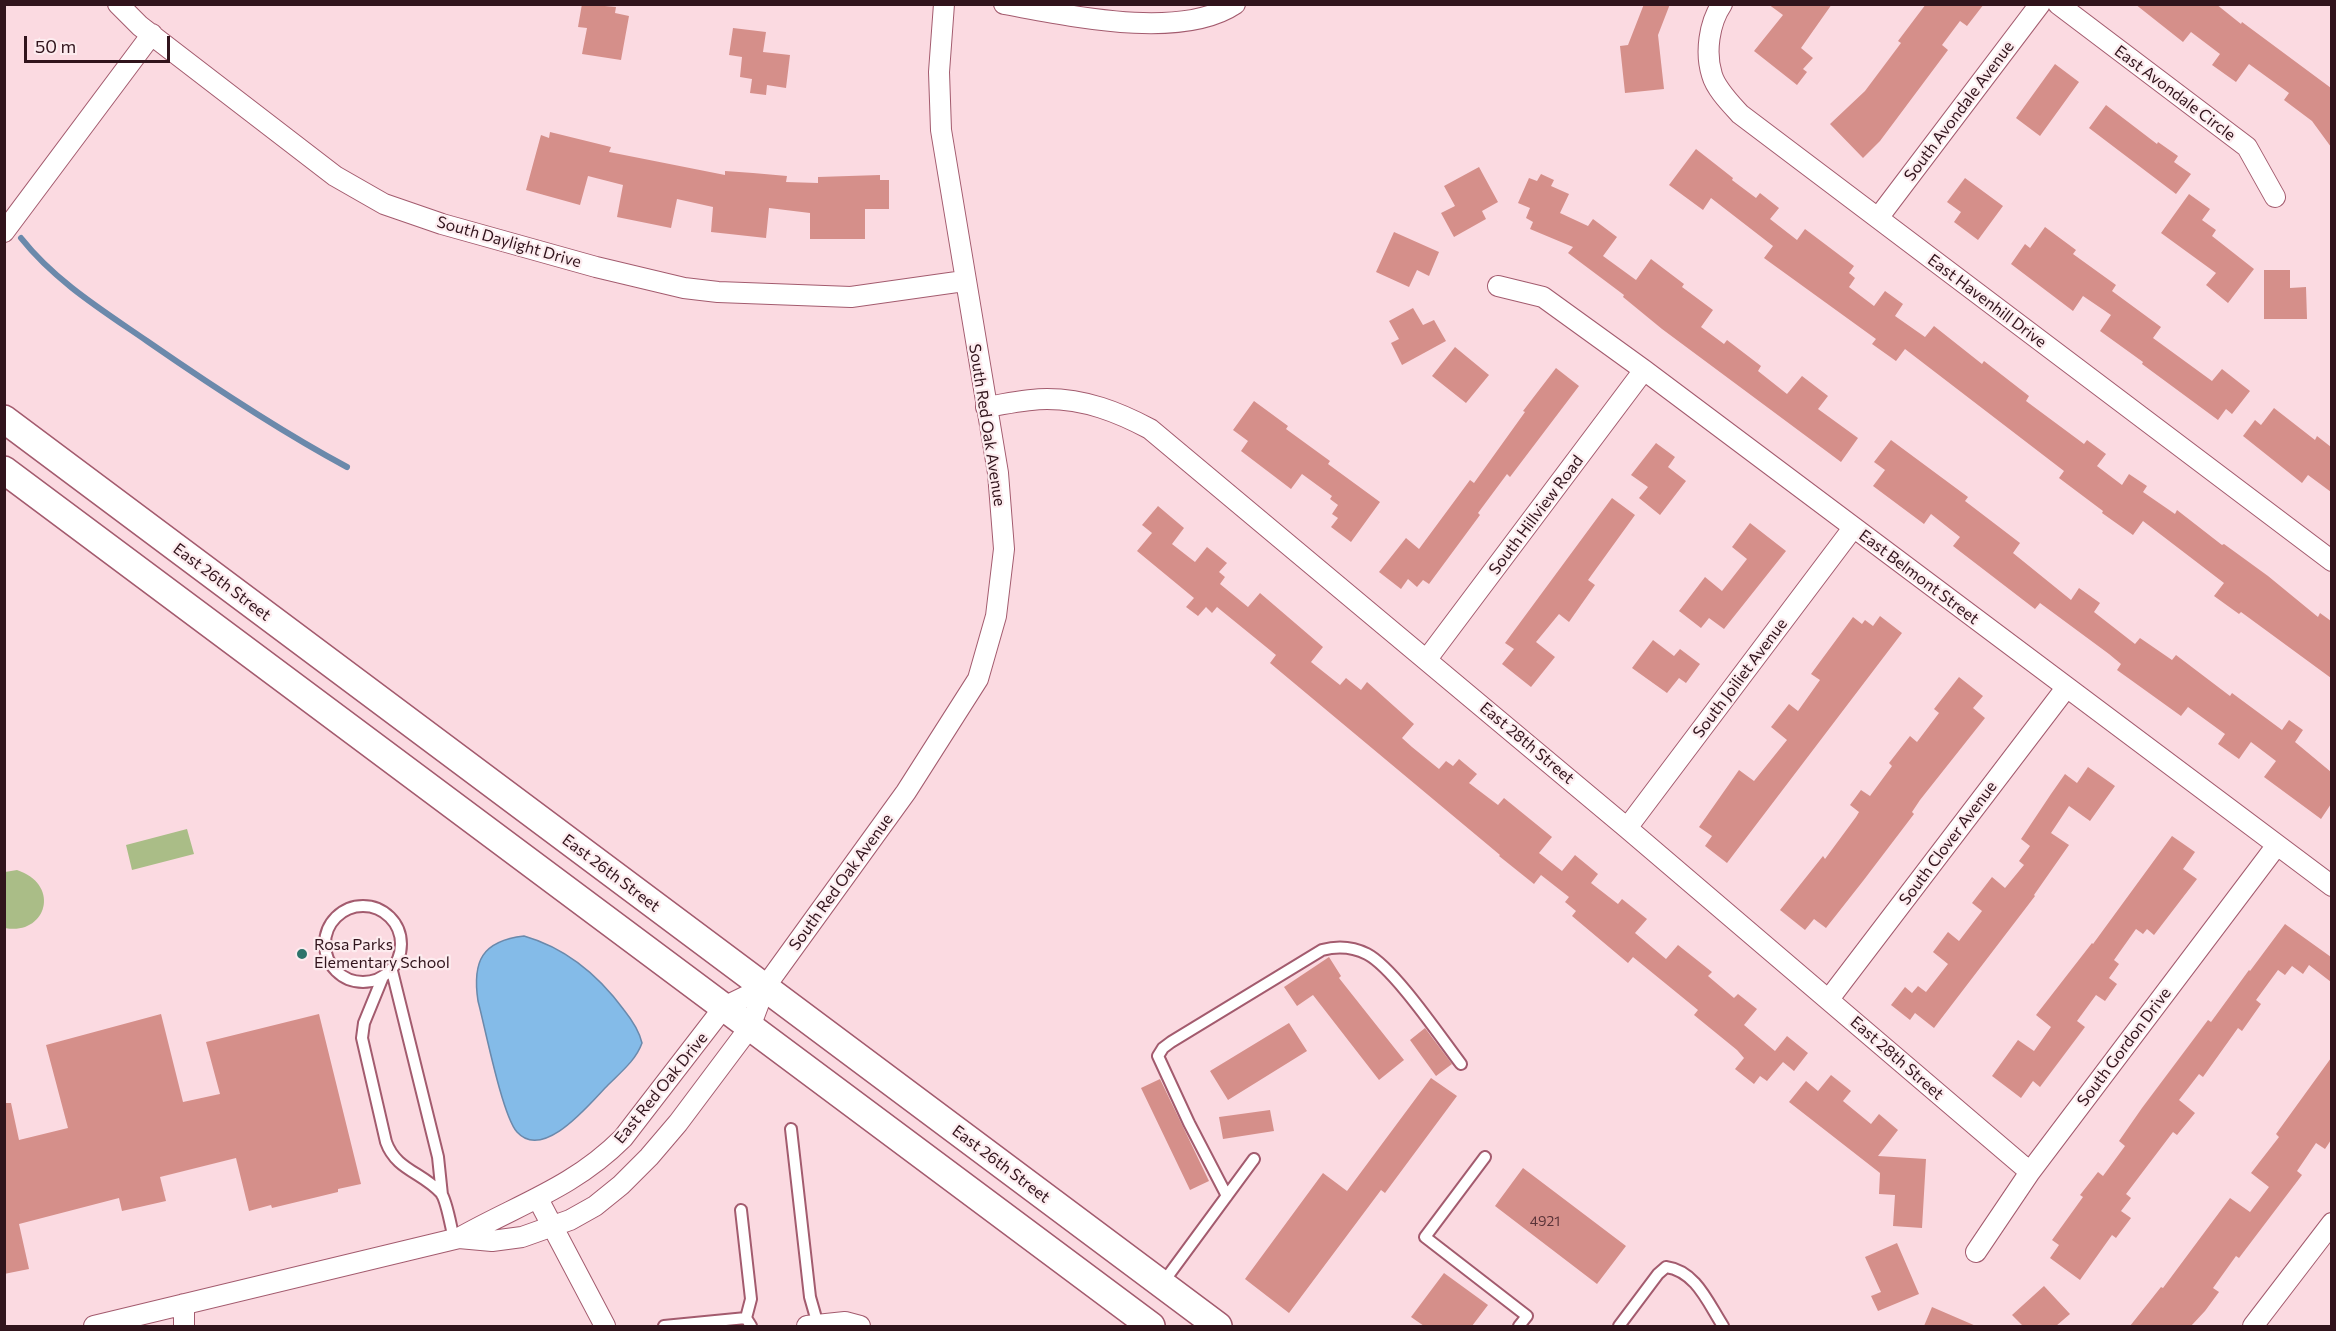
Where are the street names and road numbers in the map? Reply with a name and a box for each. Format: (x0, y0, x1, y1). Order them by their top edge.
street label: South Avondale Avenue (1900, 37, 2018, 185)
street label: East Avondale Circle (2111, 41, 2239, 145)
street label: South Daylight Drive (435, 212, 583, 272)
street label: East Havenhill Drive (1924, 250, 2050, 352)
street label: South Red Oak Avenue (965, 342, 1009, 508)
street label: South Hillview Road (1485, 451, 1587, 579)
street label: East Belmont Street (1855, 526, 1983, 628)
street label: East 26th Street (169, 539, 275, 625)
street label: South Joiliet Avenue (1689, 615, 1791, 741)
street label: East 28th Street (1476, 698, 1578, 788)
street label: South Clover Avenue (1895, 777, 2001, 909)
street label: South Red Oak Avenue (785, 810, 897, 954)
street label: East 26th Street (558, 830, 664, 916)
street label: South Gordon Drive (2073, 984, 2175, 1110)
street label: East 28th Street (1846, 1012, 1948, 1104)
street label: East Red Oak Drive (610, 1029, 712, 1147)
street label: East 26th Street (948, 1121, 1054, 1207)

